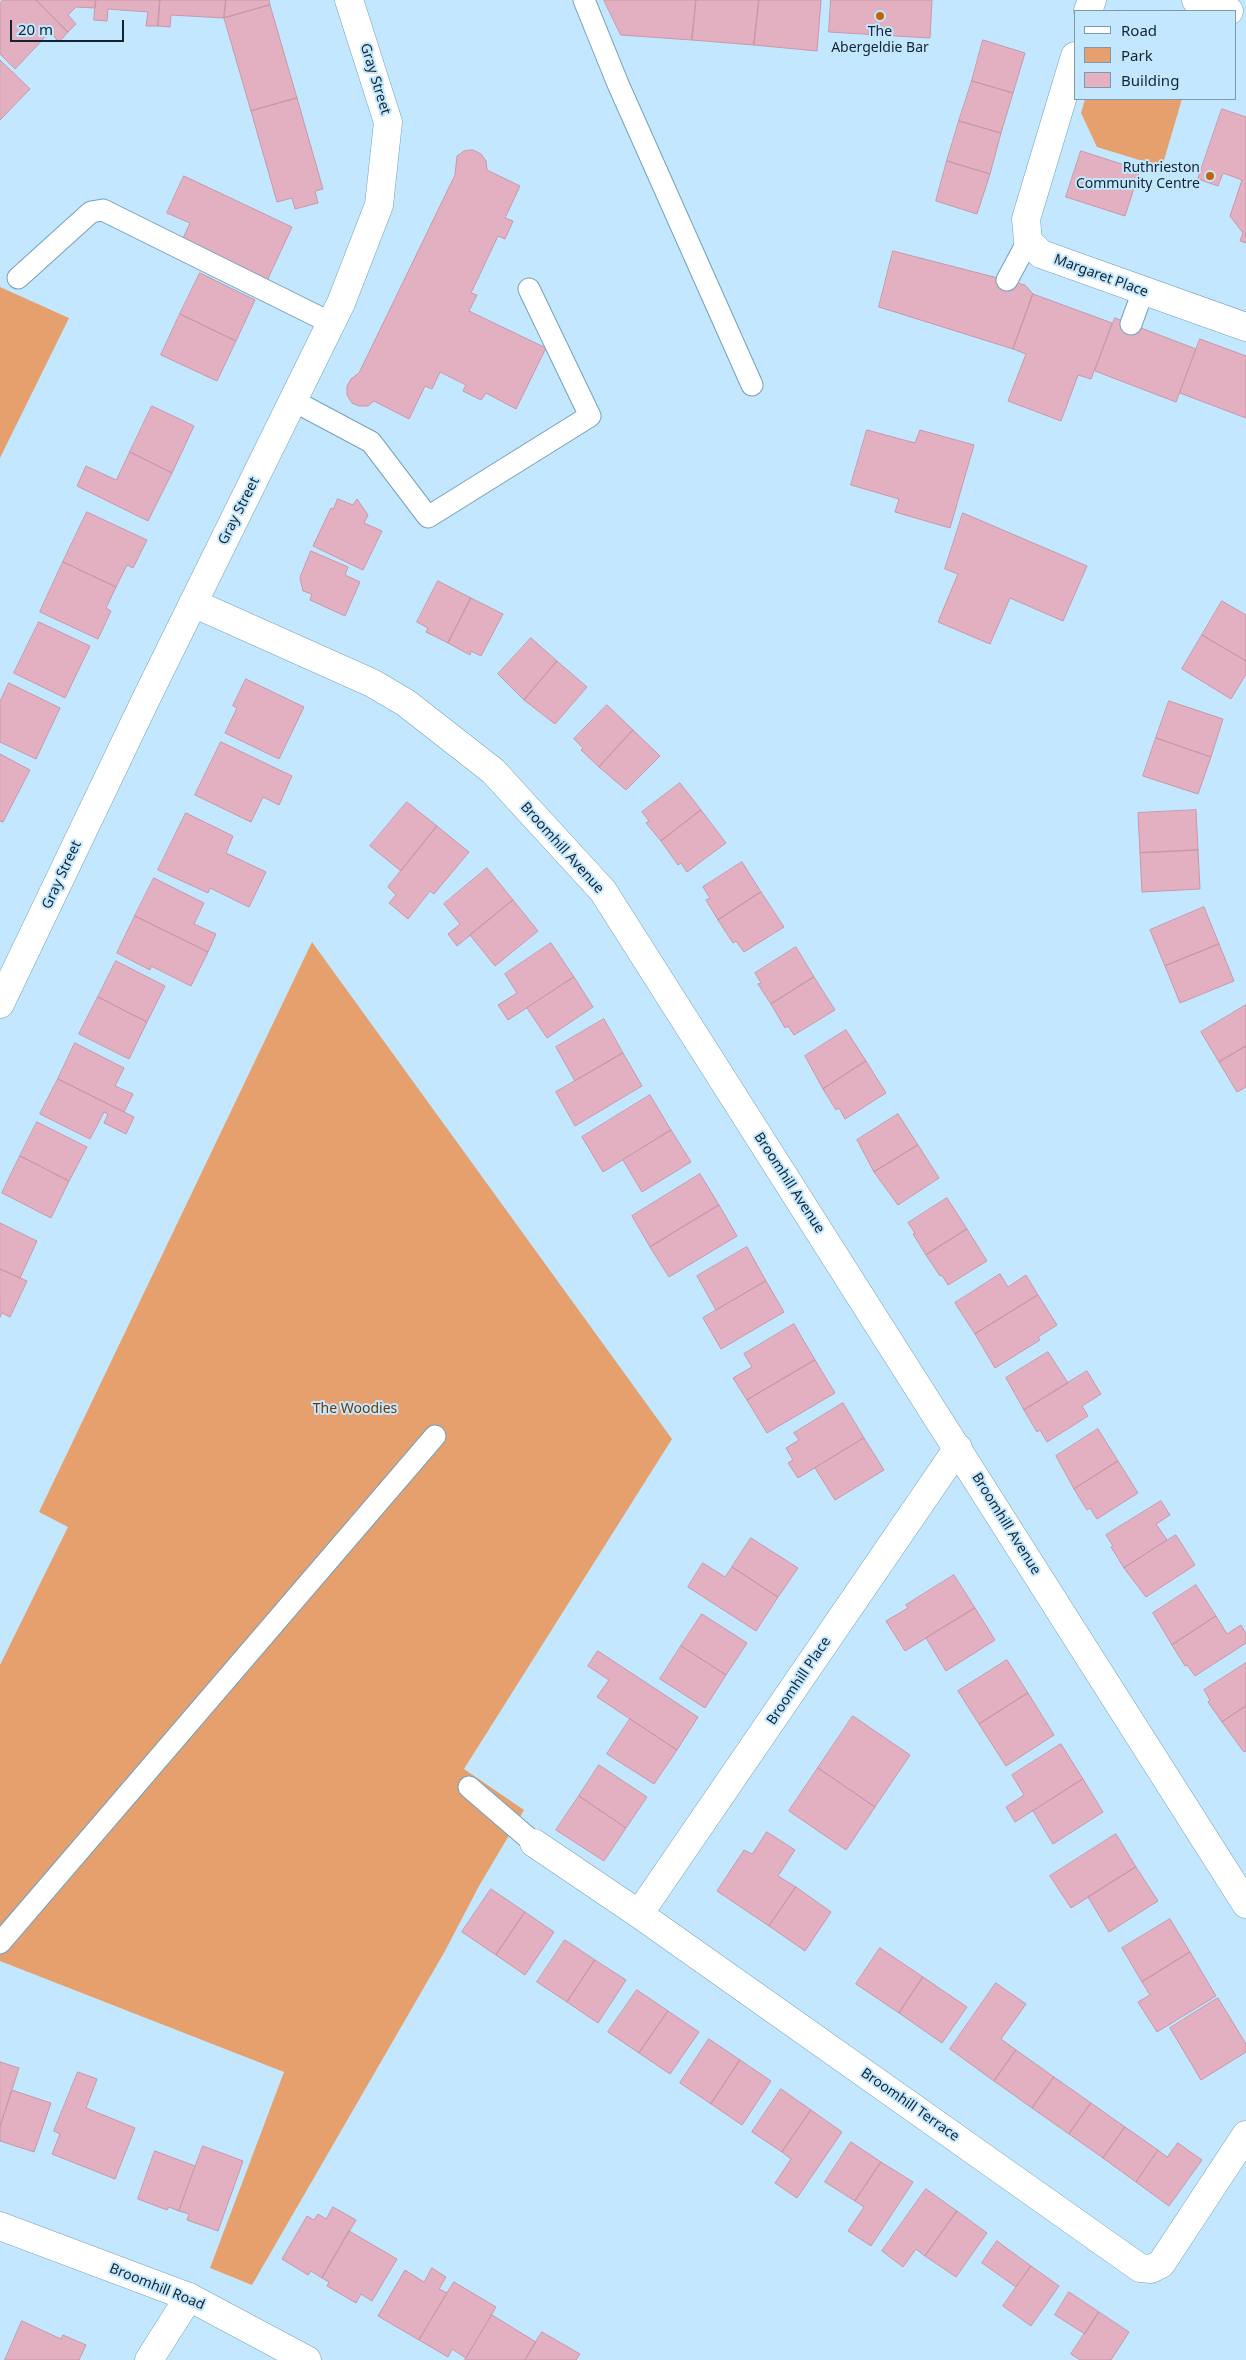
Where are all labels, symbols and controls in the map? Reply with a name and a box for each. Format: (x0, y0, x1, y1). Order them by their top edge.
scale bar (12, 10, 126, 42)
marker: The Abergeldie Bar (874, 10, 886, 22)
legend (1074, 10, 1236, 100)
text: 20 m (18, 19, 53, 39)
text: Road (1121, 20, 1157, 40)
place label: The Abergeldie Bar (831, 24, 929, 56)
street label: Gray Street (356, 41, 394, 117)
text: Park (1121, 45, 1153, 65)
text: Building (1121, 70, 1179, 90)
place label: Ruthrieston Community Centre (1076, 160, 1200, 192)
marker: Ruthrieston Community Centre (1204, 170, 1216, 182)
street label: Margaret Place (1051, 251, 1151, 301)
street label: Gray Street (215, 474, 263, 548)
street label: Broomhill Avenue (517, 799, 607, 897)
street label: Gray Street (39, 838, 85, 912)
street label: Broomhill Avenue (750, 1129, 828, 1237)
park label: The Woodies (313, 1401, 397, 1417)
street label: Broomhill Avenue (968, 1470, 1044, 1578)
street label: Broomhill Place (763, 1634, 835, 1728)
street label: Broomhill Terrace (858, 2065, 962, 2145)
street label: Broomhill Road (107, 2260, 207, 2314)

